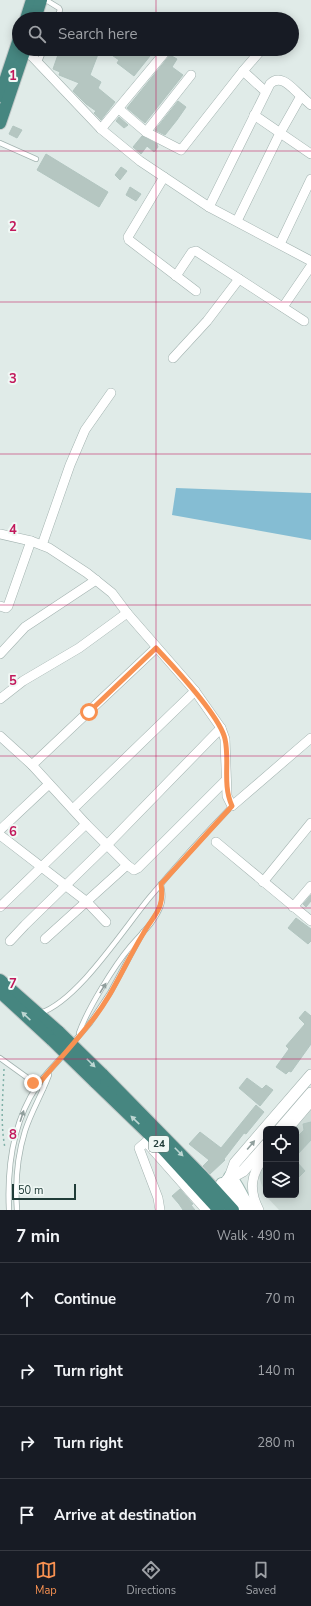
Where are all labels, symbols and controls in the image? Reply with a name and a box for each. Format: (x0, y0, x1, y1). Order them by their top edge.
search box (12, 12, 299, 56)
icon: search (26, 23, 48, 45)
text: Search here (58, 24, 138, 44)
text: 1 (9, 67, 17, 85)
text: 2 (9, 218, 17, 236)
text: 3 (9, 370, 17, 388)
text: 4 (9, 521, 17, 539)
text: 5 (9, 672, 17, 690)
route start (80, 703, 98, 721)
text: 6 (9, 823, 17, 841)
text: 7 (9, 975, 17, 993)
one-way arrow (99, 983, 107, 993)
one-way arrow (21, 1012, 31, 1021)
one-way arrow (86, 1058, 96, 1068)
route end (24, 1074, 42, 1092)
one-way arrow (19, 1110, 25, 1122)
one-way arrow (130, 1115, 140, 1125)
text: 8 (9, 1126, 17, 1144)
map controls (263, 1126, 299, 1198)
button: locate (263, 1126, 299, 1162)
road number: 24 (149, 1136, 169, 1152)
one-way arrow (247, 1140, 256, 1151)
one-way arrow (174, 1147, 184, 1157)
button: layers (263, 1162, 299, 1198)
scale bar (12, 1182, 76, 1201)
text: 50 m (18, 1183, 43, 1198)
text: 7 min (16, 1225, 60, 1248)
text: Walk · 490 m (217, 1227, 295, 1245)
icon: ahead (16, 1288, 38, 1310)
text: Continue (54, 1289, 116, 1309)
text: 70 m (265, 1290, 295, 1308)
icon: right (16, 1360, 38, 1382)
text: Turn right (54, 1361, 123, 1381)
text: 140 m (257, 1362, 295, 1380)
icon: right (16, 1432, 38, 1454)
text: Turn right (54, 1433, 123, 1453)
text: 280 m (257, 1434, 295, 1452)
icon: arrive (16, 1504, 38, 1526)
text: Arrive at destination (54, 1505, 197, 1525)
tab: Map (35, 1559, 57, 1598)
tab: Directions (127, 1559, 176, 1598)
tab: Saved (246, 1559, 276, 1598)

